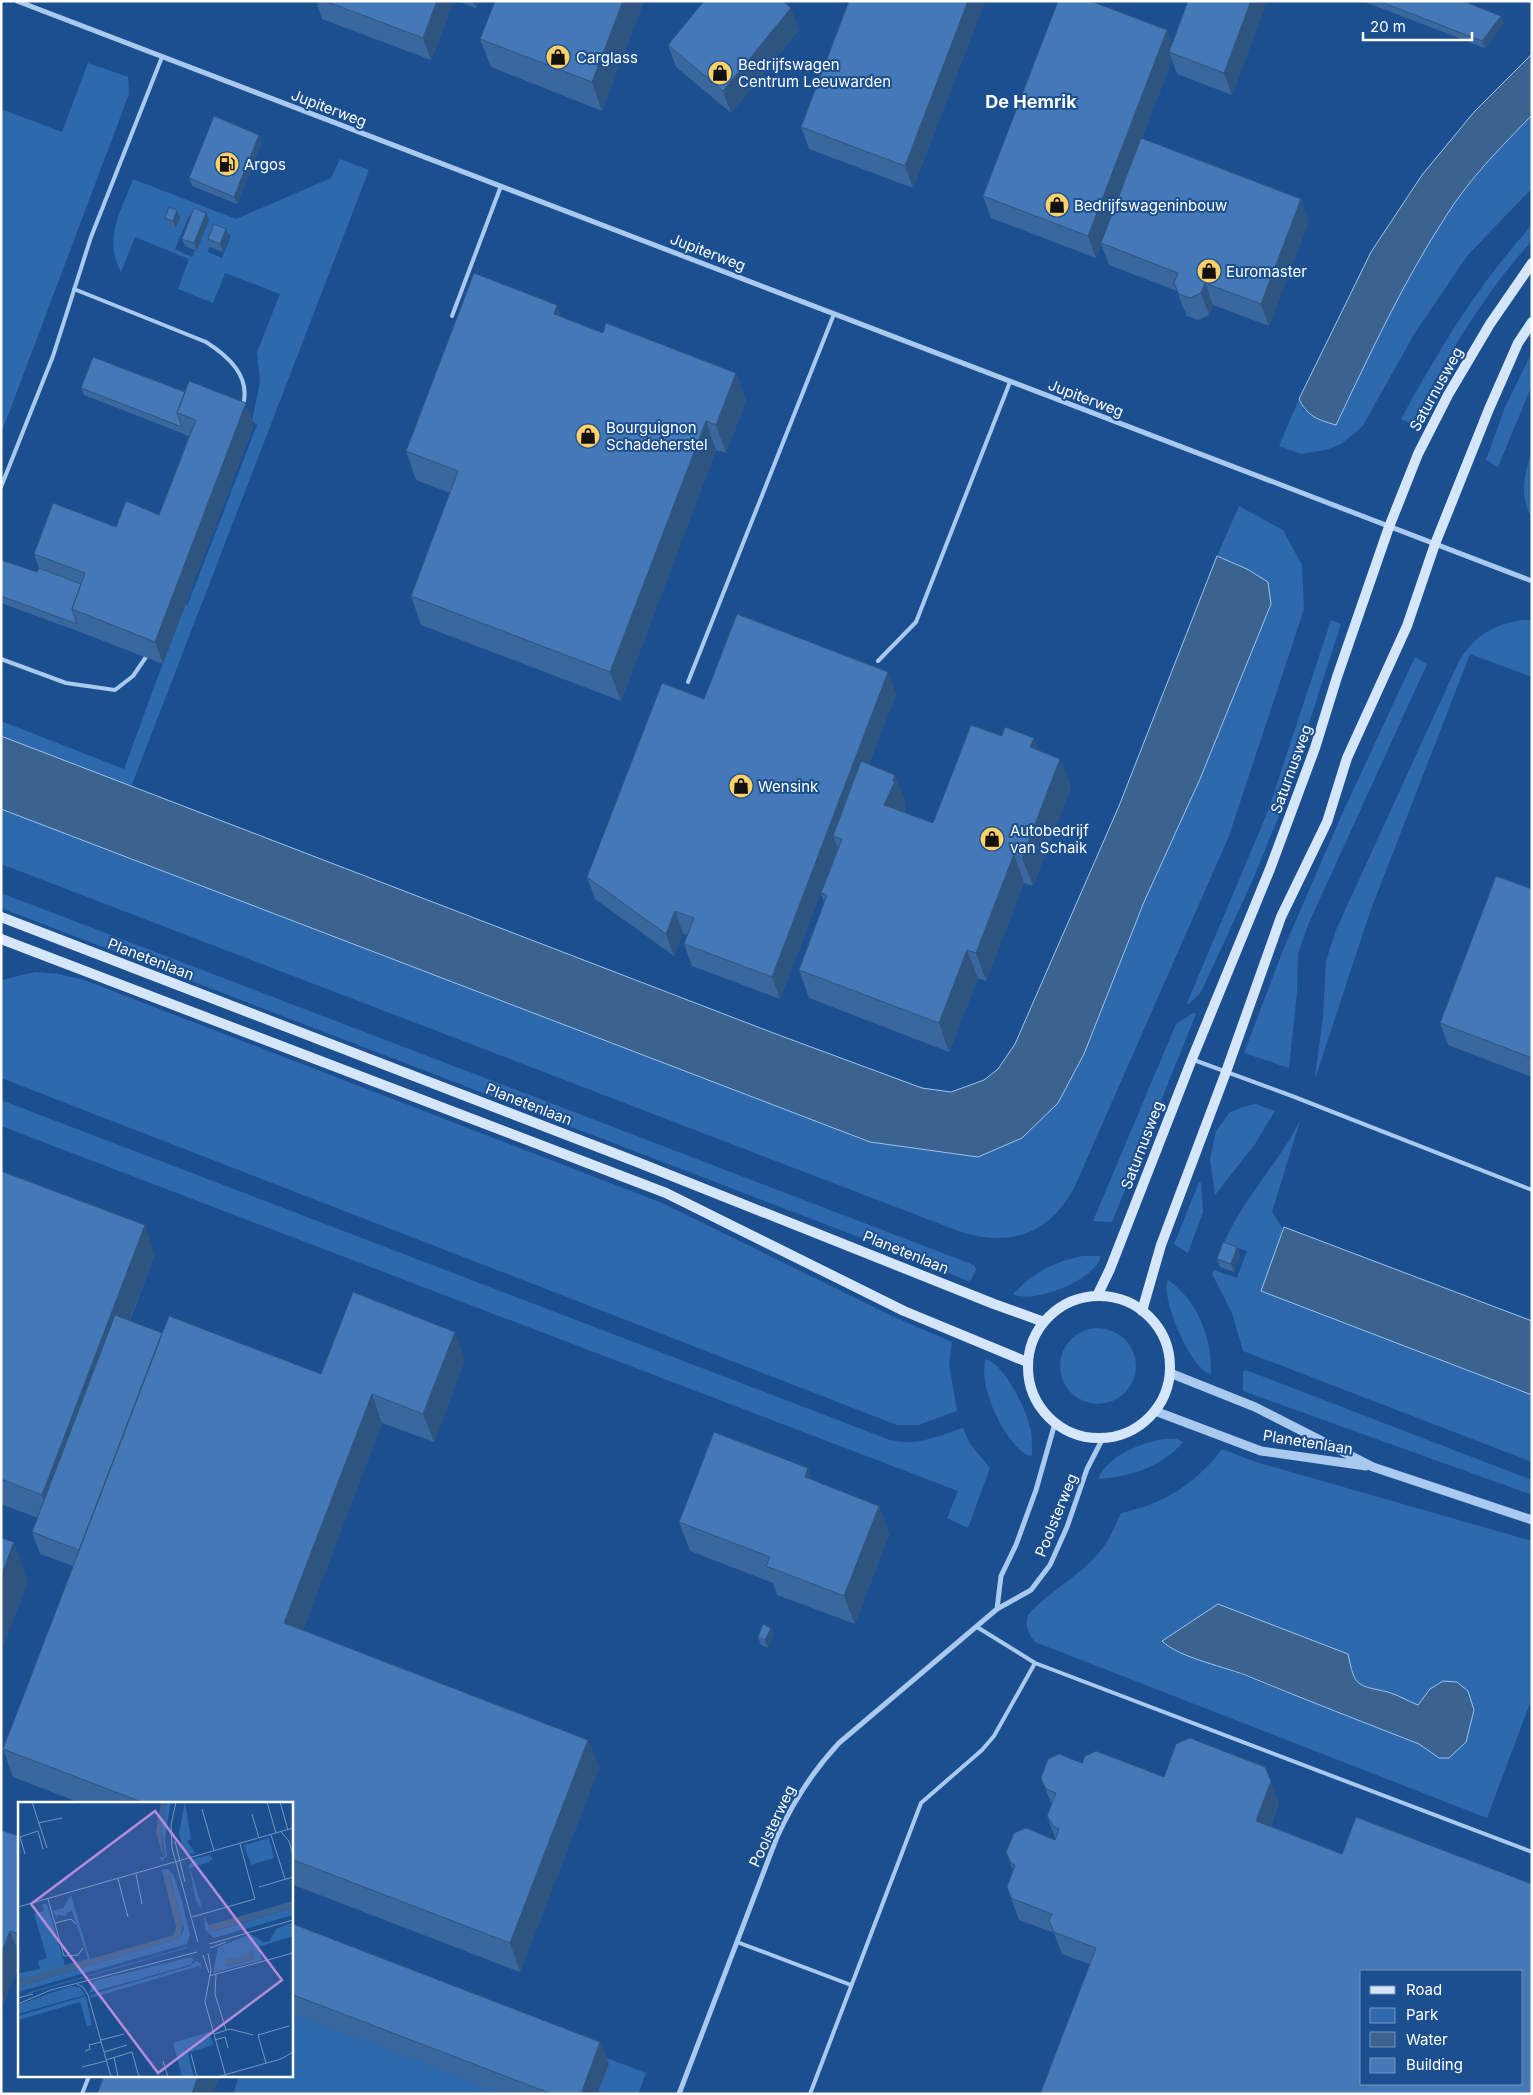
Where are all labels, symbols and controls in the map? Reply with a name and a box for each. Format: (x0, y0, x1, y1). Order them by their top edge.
scale bar (1363, 10, 1472, 42)
text: 20 m (1370, 17, 1406, 36)
shop icon: Carglass (545, 44, 571, 70)
place label: Carglass (576, 48, 638, 67)
place label: Bedrijfswagen Centrum Leeuwarden (738, 55, 891, 91)
shop icon: Bedrijfswagen Centrum Leeuwarden (707, 60, 733, 86)
street label: Jupiterweg (288, 85, 370, 131)
district label: De Hemrik (985, 91, 1077, 112)
fuel station icon: Argos (214, 151, 240, 177)
place label: Argos (244, 155, 286, 174)
shop icon: Bedrijfswageninbouw (1044, 192, 1070, 218)
place label: Bedrijfswageninbouw (1074, 196, 1227, 215)
street label: Jupiterweg (667, 229, 749, 275)
shop icon: Euromaster (1196, 258, 1222, 284)
place label: Euromaster (1226, 262, 1307, 281)
street label: Saturnusweg (1405, 344, 1467, 434)
street label: Jupiterweg (1045, 375, 1127, 421)
place label: Bourguignon Schadeherstel (606, 418, 708, 454)
shop icon: Bourguignon Schadeherstel (575, 423, 601, 449)
street label: Saturnusweg (1266, 722, 1316, 816)
shop icon: Wensink (728, 773, 754, 799)
place label: Wensink (758, 777, 819, 796)
place label: Autobedrijf van Schaik (1010, 821, 1089, 857)
shop icon: Autobedrijf van Schaik (979, 826, 1005, 852)
street label: Planetenlaan (105, 934, 197, 984)
street label: Planetenlaan (483, 1079, 575, 1129)
street label: Saturnusweg (1116, 1098, 1168, 1192)
street label: Planetenlaan (860, 1226, 952, 1278)
street label: Planetenlaan (1262, 1426, 1354, 1458)
street label: Poolsterweg (1031, 1471, 1081, 1559)
street label: Poolsterweg (745, 1782, 799, 1870)
inset map (18, 1802, 292, 2078)
legend (1360, 1970, 1523, 2085)
text: Road (1406, 1980, 1442, 1999)
text: Park (1406, 2005, 1439, 2024)
text: Water (1406, 2030, 1448, 2049)
text: Building (1406, 2055, 1463, 2074)

